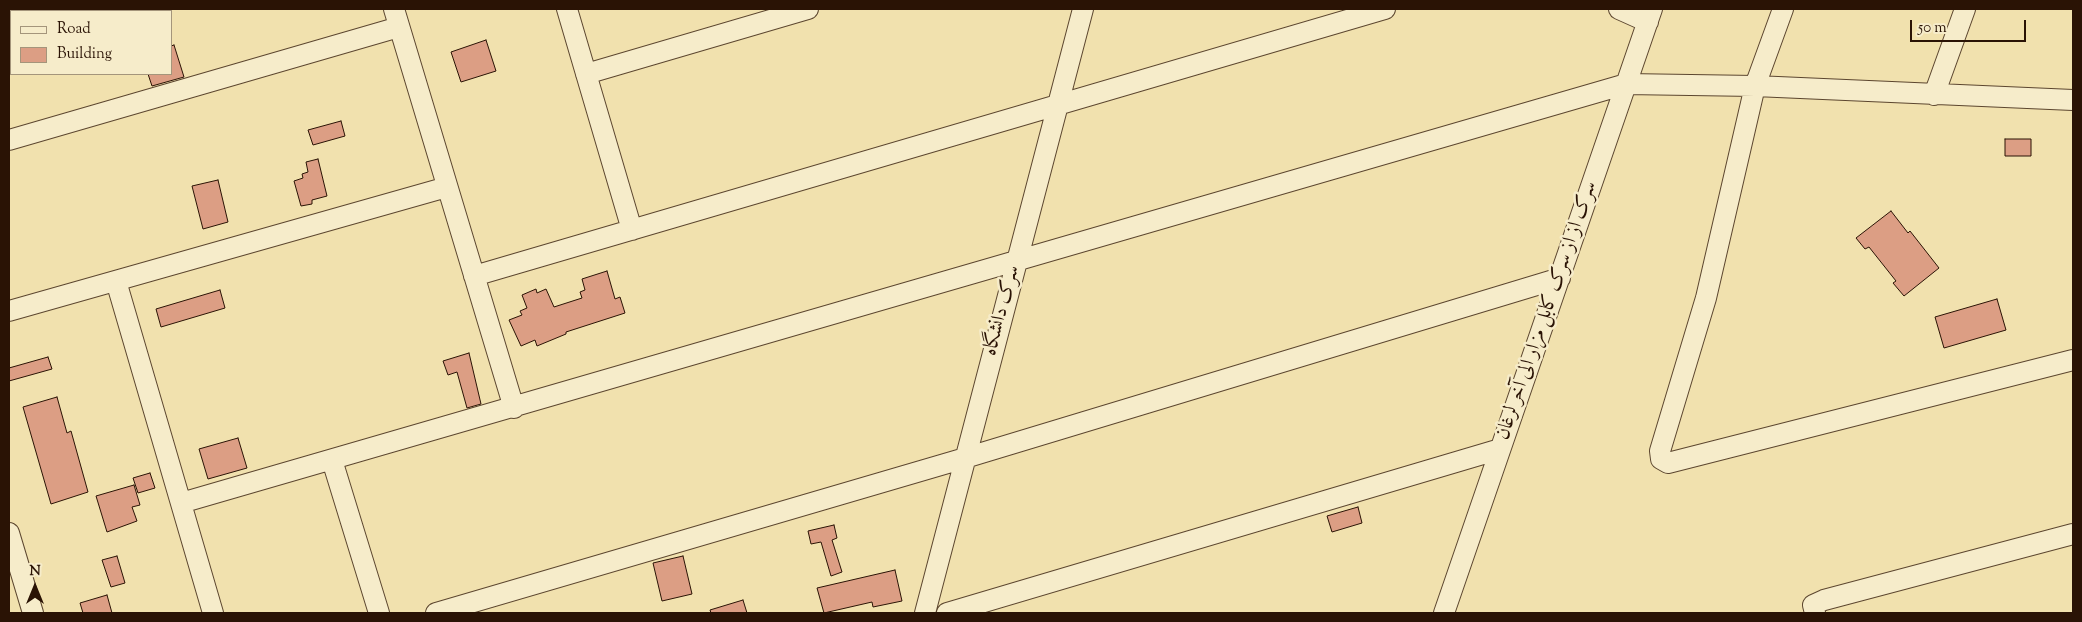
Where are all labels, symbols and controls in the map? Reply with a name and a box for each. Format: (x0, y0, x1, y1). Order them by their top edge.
legend (10, 10, 172, 75)
scale bar (1912, 10, 2028, 42)
text: 50 m (1918, 18, 1947, 39)
text: Road (57, 19, 91, 40)
text: Building (57, 44, 112, 65)
street label: سرک از از سرک کابل مزار الی آخر لرغان (1492, 178, 1604, 444)
street label: سرک دانشگاه (979, 263, 1027, 359)
north arrow (10, 562, 60, 612)
text: N (29, 562, 41, 582)

